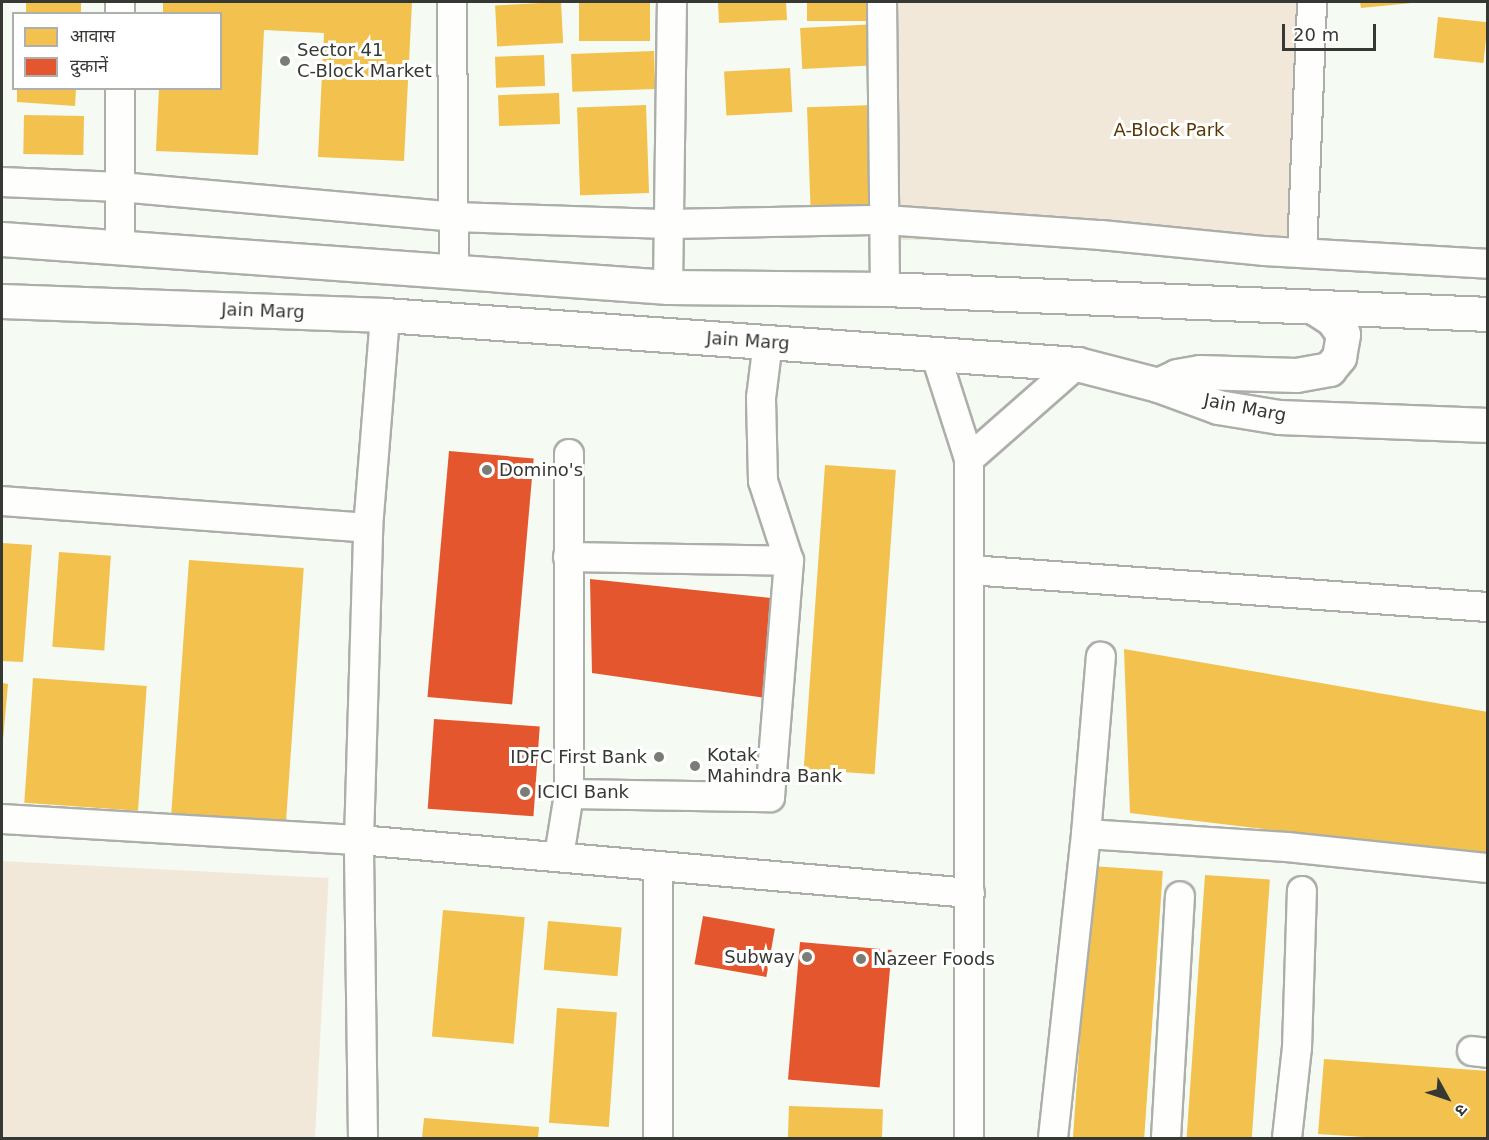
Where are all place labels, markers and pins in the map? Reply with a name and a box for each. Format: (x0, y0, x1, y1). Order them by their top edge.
place label: Sector 41 C-Block Market (297, 40, 432, 82)
marker: Sector 41 C-Block Market (278, 54, 292, 68)
place label: Domino's (499, 459, 583, 481)
marker: Domino's (480, 463, 494, 477)
place label: Kotak Mahindra Bank (707, 745, 842, 788)
place label: IDFC First Bank (510, 746, 647, 768)
marker: IDFC First Bank (652, 750, 666, 764)
marker: Kotak Mahindra Bank (688, 759, 702, 773)
place label: ICICI Bank (537, 781, 629, 803)
marker: ICICI Bank (518, 785, 532, 799)
place label: Subway (724, 946, 795, 968)
place label: Nazeer Foods (873, 948, 995, 970)
marker: Subway (800, 950, 814, 964)
marker: Nazeer Foods (854, 952, 868, 966)

